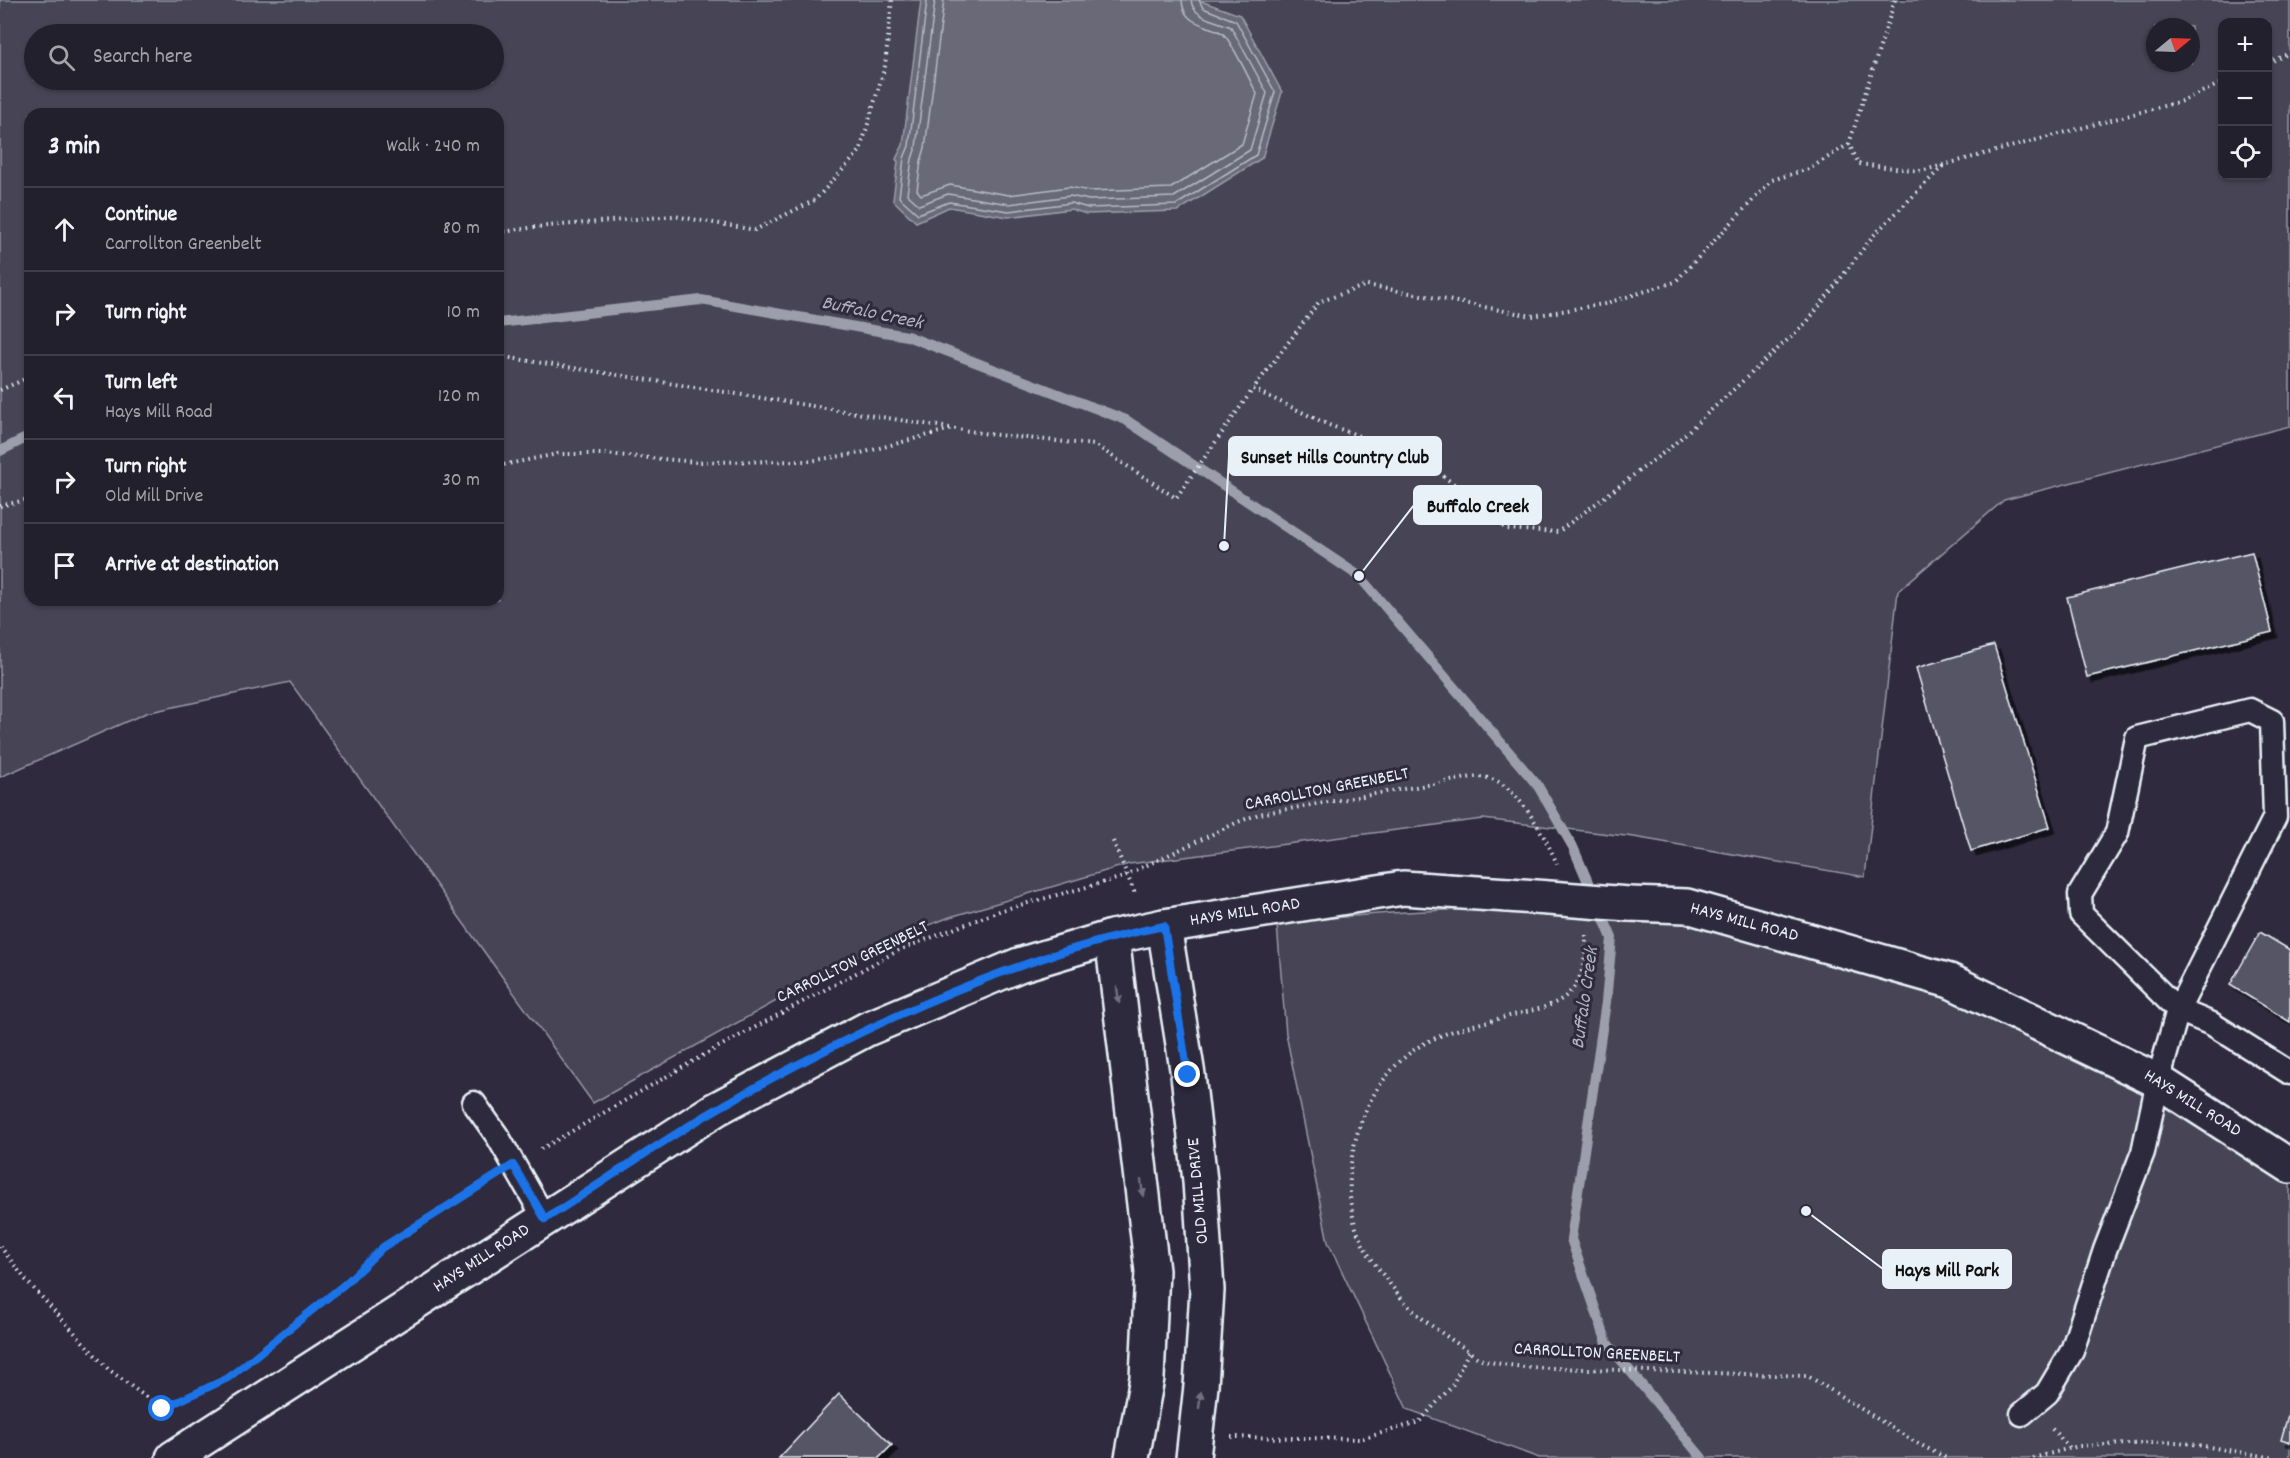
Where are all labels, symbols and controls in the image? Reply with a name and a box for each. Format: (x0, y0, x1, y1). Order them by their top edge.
north arrow (2146, 18, 2200, 72)
map controls (2218, 18, 2272, 180)
button: + (2218, 18, 2272, 72)
search box (24, 24, 504, 90)
icon: search (45, 41, 78, 74)
text: Search here (93, 42, 192, 73)
button: − (2218, 72, 2272, 126)
button: locate (2218, 126, 2272, 180)
text: 3 min (48, 129, 100, 166)
text: Walk · 240 m (386, 133, 480, 161)
text: Continue (105, 200, 177, 231)
icon: ahead (48, 213, 81, 246)
text: 80 m (443, 215, 480, 243)
text: Carrollton Greenbelt (105, 231, 262, 259)
water label: Buffalo Creek (819, 290, 927, 339)
icon: right (48, 297, 81, 330)
text: Turn right (105, 298, 187, 329)
text: 10 m (446, 299, 480, 327)
text: Turn left (105, 368, 177, 399)
icon: left (48, 381, 81, 414)
text: 120 m (438, 383, 480, 411)
text: Hays Mill Road (105, 399, 213, 427)
callout: Sunset Hills Country Club (1229, 437, 1441, 475)
text: Sunset Hills Country Club (1241, 445, 1429, 473)
text: Turn right (105, 452, 187, 483)
icon: right (48, 465, 81, 498)
text: 30 m (442, 467, 480, 495)
text: Old Mill Drive (105, 483, 203, 511)
callout: Buffalo Creek (1414, 486, 1541, 524)
text: Buffalo Creek (1427, 494, 1529, 522)
icon: arrive (48, 549, 81, 582)
text: Arrive at destination (105, 550, 279, 581)
street label: CARROLLTON GREENBELT (1243, 762, 1411, 818)
street label: HAYS MILL ROAD (1188, 892, 1302, 934)
street label: HAYS MILL ROAD (1687, 897, 1801, 949)
street label: CARROLLTON GREENBELT (773, 915, 933, 1011)
water label: Buffalo Creek (1565, 944, 1607, 1051)
one-way arrow (1114, 985, 1123, 1004)
route end (1174, 1061, 1200, 1087)
street label: HAYS MILL ROAD (2138, 1064, 2246, 1144)
street label: OLD MILL DRIVE (1182, 1137, 1216, 1245)
one-way arrow (1137, 1179, 1146, 1198)
street label: HAYS MILL ROAD (429, 1218, 535, 1300)
callout: Hays Mill Park (1883, 1250, 2011, 1288)
text: Hays Mill Park (1895, 1258, 1999, 1286)
street label: CARROLLTON GREENBELT (1513, 1337, 1681, 1371)
one-way arrow (1195, 1390, 1204, 1409)
route start (148, 1395, 174, 1421)

